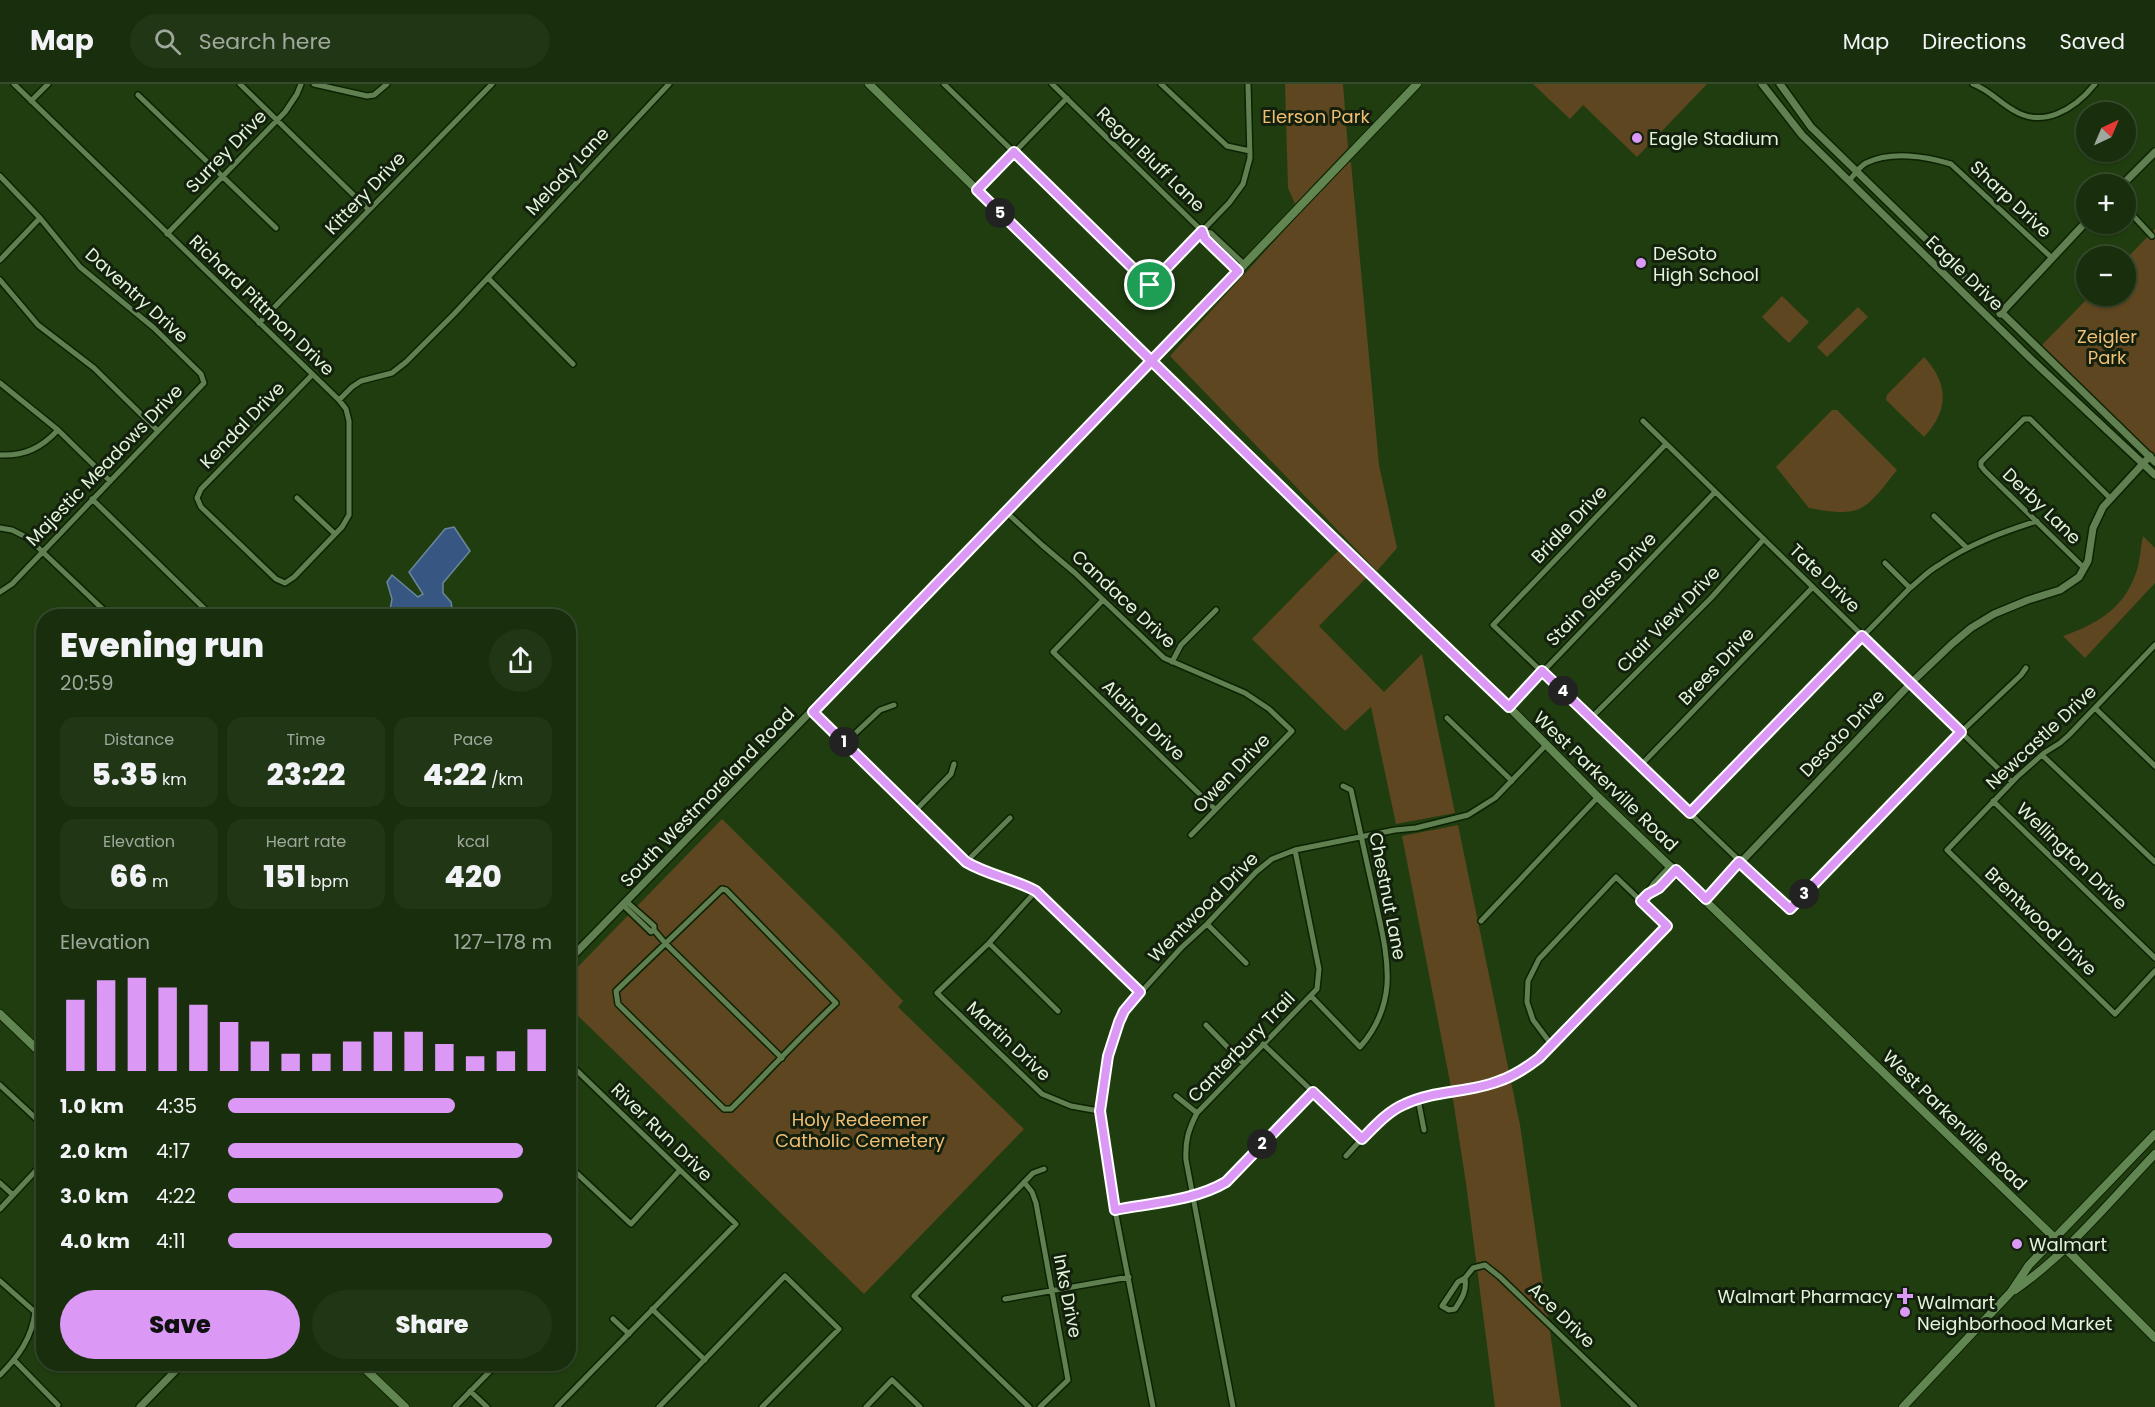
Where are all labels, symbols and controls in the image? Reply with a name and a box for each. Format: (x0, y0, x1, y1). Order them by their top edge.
search box (130, 14, 550, 68)
text: Map (30, 21, 94, 60)
icon: search (151, 25, 184, 58)
text: Search here (199, 26, 331, 57)
text: Map (1843, 27, 1889, 56)
text: Directions (1922, 27, 2026, 56)
text: Saved (2059, 27, 2125, 56)
street label: Regal Bluff Lane (1091, 101, 1211, 217)
north arrow (2076, 102, 2136, 162)
map controls (2076, 102, 2136, 306)
street label: Surrey Drive (180, 104, 272, 198)
park label: Elerson Park (1262, 104, 1370, 129)
street label: Melody Lane (520, 121, 614, 221)
place label: Eagle Stadium (1649, 126, 1779, 151)
marker: Eagle Stadium (1630, 131, 1644, 145)
street label: Kittery Drive (319, 146, 411, 240)
street label: Sharp Drive (1965, 155, 2057, 243)
button: + (2076, 174, 2136, 234)
pin: 5 (985, 198, 1015, 228)
text: 5 (995, 201, 1005, 224)
street label: Richard Pittmon Drive (184, 229, 340, 381)
street label: Eagle Drive (1921, 230, 2009, 316)
place label: DeSoto High School (1653, 241, 1759, 287)
street label: Daventry Drive (80, 242, 194, 348)
button: − (2076, 246, 2136, 306)
marker: DeSoto High School (1634, 256, 1648, 270)
pin (1124, 259, 1175, 310)
icon: arrive (1133, 268, 1166, 301)
park label: Zeigler Park (2077, 324, 2137, 370)
street label: Kendal Drive (194, 376, 290, 474)
street label: Majestic Meadows Drive (20, 379, 188, 551)
street label: Derby Lane (1997, 462, 2087, 550)
street label: Bridle Drive (1525, 479, 1613, 569)
street label: Stain Glass Drive (1540, 527, 1662, 651)
street label: Tate Drive (1784, 538, 1866, 618)
street label: Candace Drive (1066, 544, 1182, 654)
street label: Clair View Drive (1611, 560, 1725, 678)
text: Evening run (60, 622, 264, 669)
street label: Brees Drive (1672, 622, 1760, 710)
button: share (489, 629, 552, 692)
text: 20:59 (60, 669, 113, 697)
street label: Alaina Drive (1097, 674, 1191, 766)
pin: 4 (1548, 676, 1578, 706)
text: 4 (1558, 679, 1568, 702)
street label: Newcastle Drive (1980, 679, 2102, 795)
street label: Desoto Drive (1794, 684, 1890, 782)
street label: South Westmoreland Road (614, 702, 800, 892)
street label: West Parkerville Road (1528, 705, 1684, 857)
pin: 1 (829, 727, 859, 757)
text: Distance (104, 728, 174, 751)
text: Time (287, 728, 326, 751)
text: Pace (453, 728, 493, 751)
street label: Owen Drive (1187, 728, 1275, 818)
text: 1 (841, 730, 847, 753)
text: 5.35 (91, 753, 158, 796)
text: 23:22 (267, 753, 345, 796)
text: 4:22 (423, 753, 487, 796)
text: km (158, 768, 187, 791)
text: /km (487, 768, 523, 791)
street label: Wellington Drive (2011, 797, 2133, 915)
text: Elevation (103, 830, 175, 853)
text: Heart rate (266, 830, 346, 853)
text: kcal (457, 830, 489, 853)
street label: Chestnut Lane (1363, 830, 1413, 962)
street label: Wentwood Drive (1142, 846, 1264, 968)
text: 66 (110, 855, 148, 898)
text: 151 (263, 855, 306, 898)
text: 420 (444, 855, 502, 898)
street label: Brentwood Drive (1979, 861, 2103, 981)
text: m (148, 870, 168, 893)
text: bpm (306, 870, 349, 893)
pin: 3 (1789, 879, 1819, 909)
text: 3 (1799, 882, 1809, 905)
text: Elevation (60, 928, 150, 956)
text: 127–178 m (454, 928, 552, 956)
street label: Canterbury Trail (1182, 986, 1300, 1108)
street label: Martin Drive (961, 995, 1057, 1087)
street label: West Parkerville Road (1877, 1044, 2033, 1196)
street label: River Run Drive (606, 1077, 718, 1187)
text: 1.0 km (60, 1092, 124, 1120)
text: 4:35 (156, 1092, 197, 1120)
park label: Holy Redeemer Catholic Cemetery (775, 1107, 945, 1153)
pin: 2 (1247, 1129, 1277, 1159)
text: 2 (1257, 1132, 1267, 1155)
text: 2.0 km (60, 1137, 128, 1165)
text: 4:17 (156, 1137, 190, 1165)
text: 3.0 km (60, 1182, 129, 1210)
text: 4:22 (156, 1182, 196, 1210)
text: 4.0 km (60, 1227, 130, 1255)
text: 4:11 (156, 1227, 186, 1255)
place label: Walmart (2029, 1232, 2107, 1257)
marker: Walmart (2010, 1237, 2024, 1251)
street label: Inks Drive (1048, 1252, 1088, 1340)
street label: Ace Drive (1523, 1277, 1601, 1353)
place label: Walmart Pharmacy (1717, 1284, 1893, 1309)
marker: Walmart Pharmacy (1898, 1289, 1912, 1303)
button: Save (60, 1290, 300, 1359)
button: Share (312, 1290, 552, 1359)
place label: Walmart Neighborhood Market (1917, 1290, 2112, 1336)
marker: Walmart Neighborhood Market (1898, 1305, 1912, 1319)

